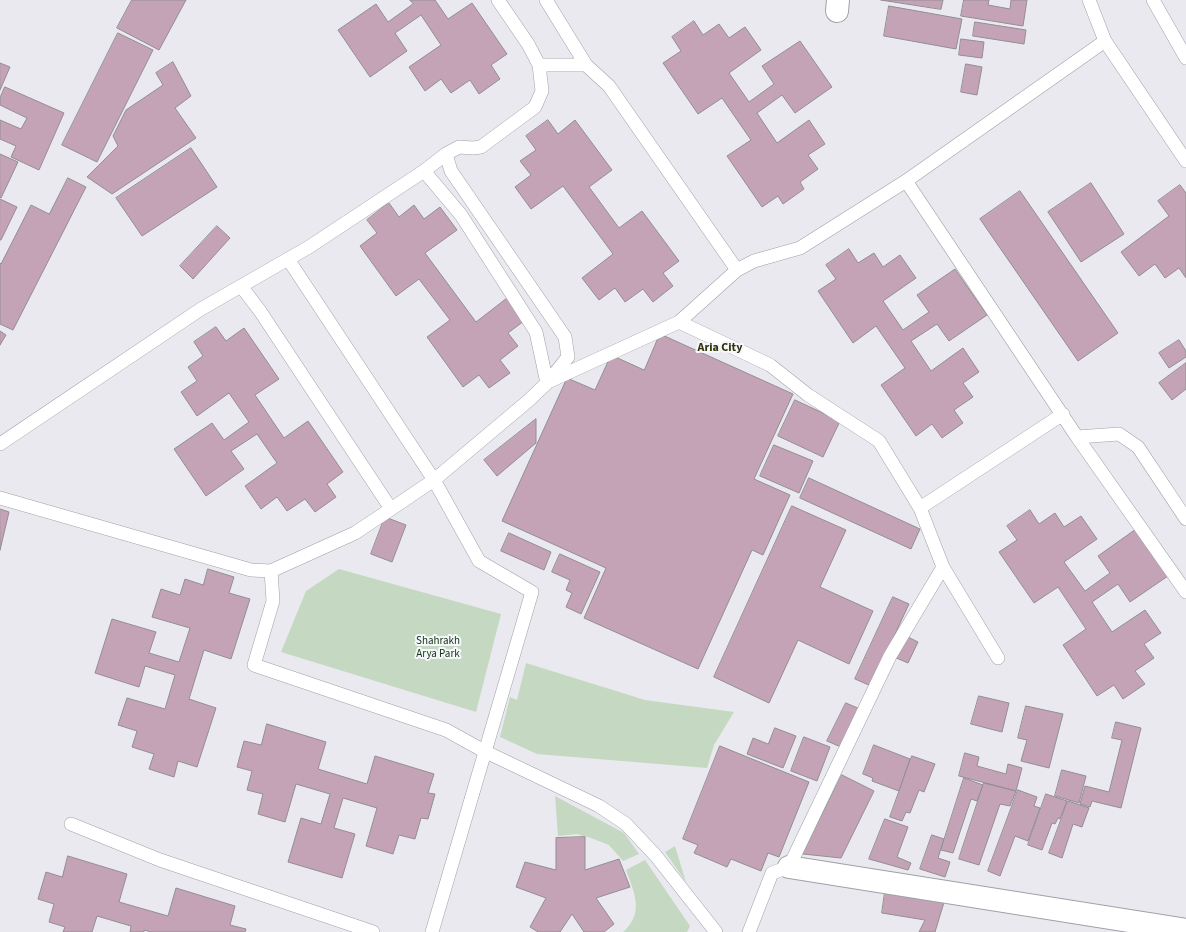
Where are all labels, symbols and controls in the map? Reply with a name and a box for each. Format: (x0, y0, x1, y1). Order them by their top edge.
district label: Aria City (698, 341, 742, 355)
park label: Shahrakh Arya Park (416, 635, 460, 661)

